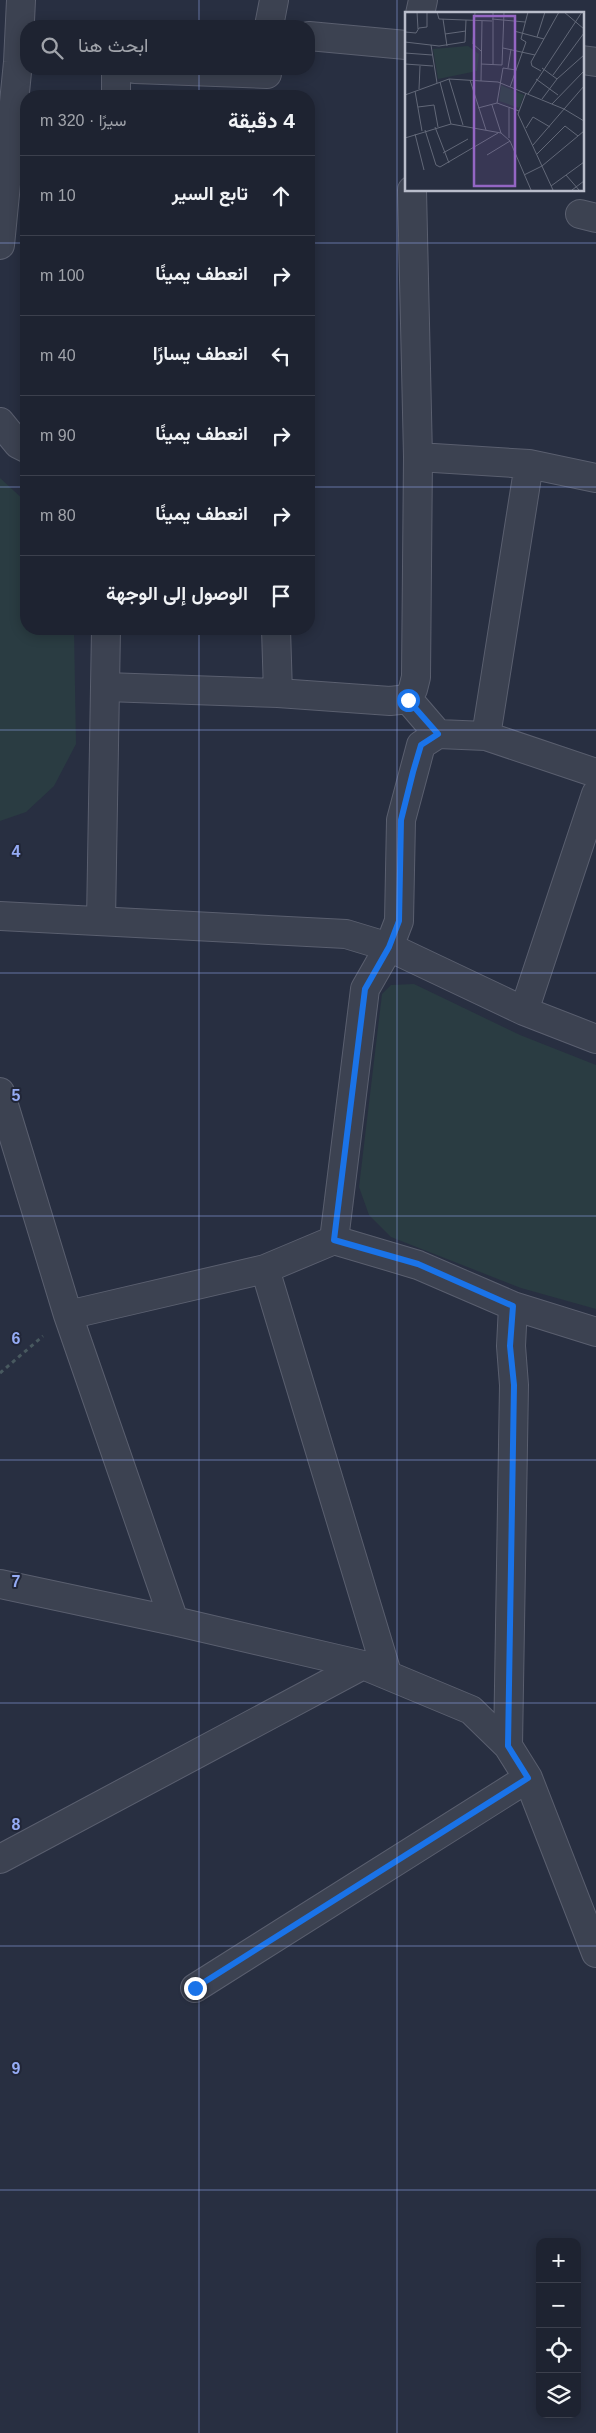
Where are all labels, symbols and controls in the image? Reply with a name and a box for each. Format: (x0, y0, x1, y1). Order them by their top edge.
inset map (405, 12, 584, 191)
search box (20, 20, 315, 75)
icon: search (38, 34, 66, 62)
text: ابحث هنا (78, 35, 148, 56)
text: 4 دقيقة (228, 109, 295, 132)
text: سيرًا · 320 m (40, 112, 126, 129)
icon: ahead (267, 182, 295, 210)
text: تابع السير (172, 183, 248, 204)
text: 10 m (40, 187, 76, 204)
icon: right (267, 262, 295, 290)
text: انعطف يمينًا (155, 263, 248, 284)
text: 100 m (40, 267, 84, 284)
icon: left (267, 342, 295, 370)
text: انعطف يسارًا (153, 343, 248, 364)
text: 40 m (40, 347, 76, 364)
icon: right (267, 422, 295, 450)
text: انعطف يمينًا (155, 423, 248, 444)
text: 90 m (40, 427, 76, 444)
icon: right (267, 502, 295, 530)
text: انعطف يمينًا (155, 503, 248, 524)
text: 80 m (40, 507, 76, 524)
icon: arrive (267, 582, 295, 610)
text: الوصول إلى الوجهة (106, 583, 248, 604)
route start (397, 689, 420, 712)
text: 4 (12, 843, 21, 860)
text: 5 (12, 1087, 21, 1104)
text: 6 (12, 1330, 21, 1347)
text: 7 (12, 1573, 21, 1590)
text: 8 (12, 1816, 21, 1833)
route end (184, 1977, 207, 2000)
text: 9 (12, 2060, 21, 2077)
map controls (536, 2238, 581, 2418)
button: + (536, 2238, 581, 2283)
button: − (536, 2283, 581, 2328)
button: locate (536, 2328, 581, 2373)
button: layers (536, 2373, 581, 2418)

